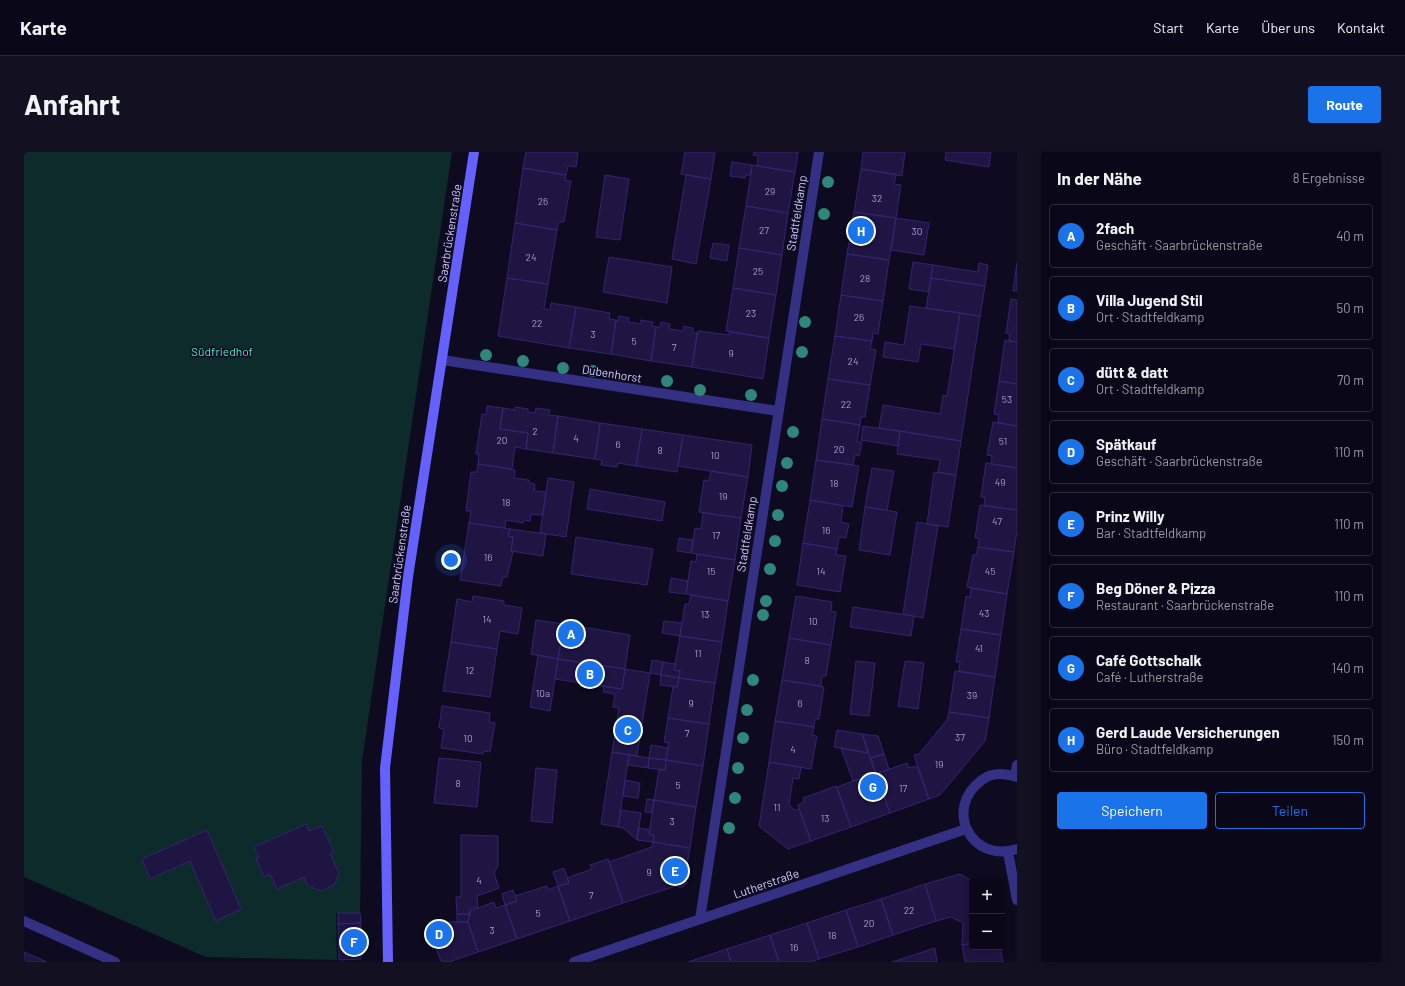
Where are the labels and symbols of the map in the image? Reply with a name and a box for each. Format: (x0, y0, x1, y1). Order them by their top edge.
street label: Stadtfeldkamp (783, 174, 809, 252)
street label: Saarbrückenstraße (434, 183, 464, 283)
house number: 29 (765, 185, 775, 197)
house number: 32 (872, 192, 882, 204)
house number: 26 (538, 195, 548, 207)
pin: H (848, 216, 874, 246)
house number: 27 (759, 224, 769, 236)
house number: 30 (912, 225, 922, 237)
house number: 24 (526, 251, 536, 263)
house number: 25 (753, 265, 763, 277)
house number: 28 (860, 272, 870, 284)
house number: 23 (746, 307, 756, 319)
house number: 26 (854, 311, 864, 323)
house number: 22 (532, 317, 542, 329)
house number: 3 (590, 328, 596, 340)
house number: 5 (631, 335, 637, 347)
house number: 7 (672, 341, 677, 353)
park label: Südfriedhof (191, 344, 253, 358)
house number: 9 (728, 347, 734, 359)
house number: 24 (848, 355, 858, 367)
street label: Dubenhorst (581, 361, 643, 385)
house number: 53 (1002, 393, 1012, 405)
house number: 22 (841, 398, 851, 410)
house number: 2 (532, 425, 538, 437)
house number: 4 (573, 432, 579, 444)
house number: 20 (496, 434, 508, 446)
house number: 51 (999, 435, 1007, 447)
house number: 6 (615, 438, 621, 450)
house number: 20 (833, 443, 845, 455)
house number: 8 (657, 444, 663, 456)
house number: 10 (710, 449, 720, 461)
house number: 49 (995, 476, 1005, 488)
house number: 18 (830, 477, 838, 489)
house number: 19 (719, 490, 727, 502)
street label: Stadtfeldkamp (733, 495, 759, 573)
house number: 18 (502, 496, 510, 508)
street label: Saarbrückenstraße (385, 504, 413, 604)
house number: 47 (992, 515, 1002, 527)
house number: 16 (822, 524, 830, 536)
house number: 17 (712, 529, 720, 541)
your location (441, 550, 461, 570)
house number: 16 (484, 551, 492, 563)
house number: 15 (707, 565, 715, 577)
house number: 14 (816, 565, 826, 577)
house number: 45 (985, 565, 995, 577)
house number: 43 (979, 607, 989, 619)
house number: 13 (701, 608, 709, 620)
house number: 14 (482, 613, 492, 625)
house number: 10 (808, 615, 818, 627)
pin: A (558, 619, 584, 649)
house number: 41 (975, 642, 983, 654)
house number: 11 (694, 647, 702, 659)
house number: 8 (804, 654, 810, 666)
pin: B (577, 659, 603, 689)
house number: 12 (466, 664, 474, 676)
house number: 10a (536, 687, 550, 699)
house number: 39 (967, 689, 977, 701)
house number: 9 (688, 697, 694, 709)
house number: 6 (797, 697, 803, 709)
pin: C (615, 715, 641, 745)
house number: 7 (685, 727, 690, 739)
house number: 37 (955, 731, 965, 743)
house number: 10 (463, 732, 473, 744)
house number: 4 (790, 743, 796, 755)
house number: 19 (935, 758, 943, 770)
pin: G (860, 772, 886, 802)
house number: 8 (455, 777, 461, 789)
house number: 5 (675, 779, 681, 791)
house number: 17 (899, 782, 907, 794)
house number: 11 (773, 801, 781, 813)
house number: 13 (821, 812, 829, 824)
house number: 3 (669, 815, 675, 827)
pin: E (662, 856, 688, 886)
street label: Lutherstraße (731, 865, 801, 901)
house number: 9 (646, 866, 652, 878)
house number: 4 (476, 874, 482, 886)
house number: 7 (589, 889, 594, 901)
house number: 22 (904, 904, 914, 916)
house number: 5 (535, 907, 541, 919)
house number: 20 (863, 917, 875, 929)
pin: D (426, 919, 452, 949)
house number: 3 (489, 924, 495, 936)
pin: F (341, 927, 367, 957)
house number: 18 (828, 929, 836, 941)
house number: 16 (790, 941, 798, 953)

